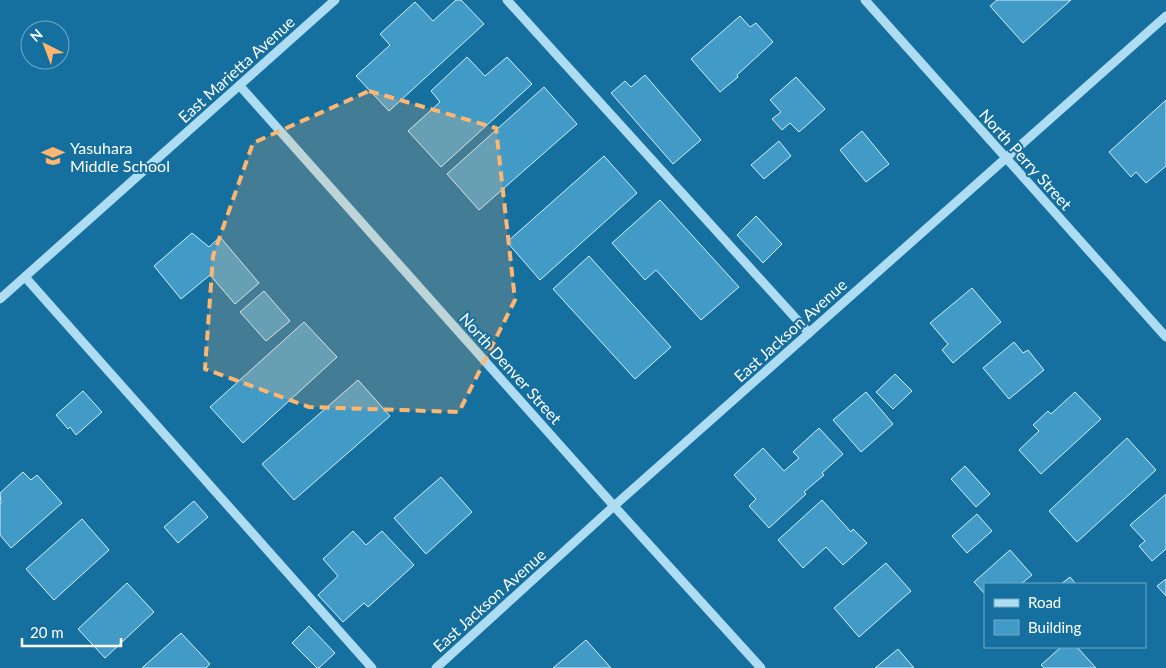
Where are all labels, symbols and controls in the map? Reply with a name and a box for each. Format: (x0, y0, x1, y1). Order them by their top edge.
street label: East Marietta Avenue (174, 12, 298, 126)
north arrow (20, 20, 70, 70)
text: N (26, 25, 46, 45)
street label: North Perry Street (976, 105, 1076, 213)
place label: Yasuhara Middle School (70, 138, 170, 175)
school or university icon: Yasuhara Middle School (40, 143, 66, 169)
street label: East Jackson Avenue (730, 274, 850, 386)
street label: North Denver Street (456, 308, 566, 428)
street label: East Jackson Avenue (429, 544, 549, 656)
legend (984, 583, 1146, 648)
text: Road (1028, 593, 1061, 611)
scale bar (22, 616, 121, 648)
text: Building (1028, 618, 1081, 636)
text: 20 m (30, 623, 64, 641)

